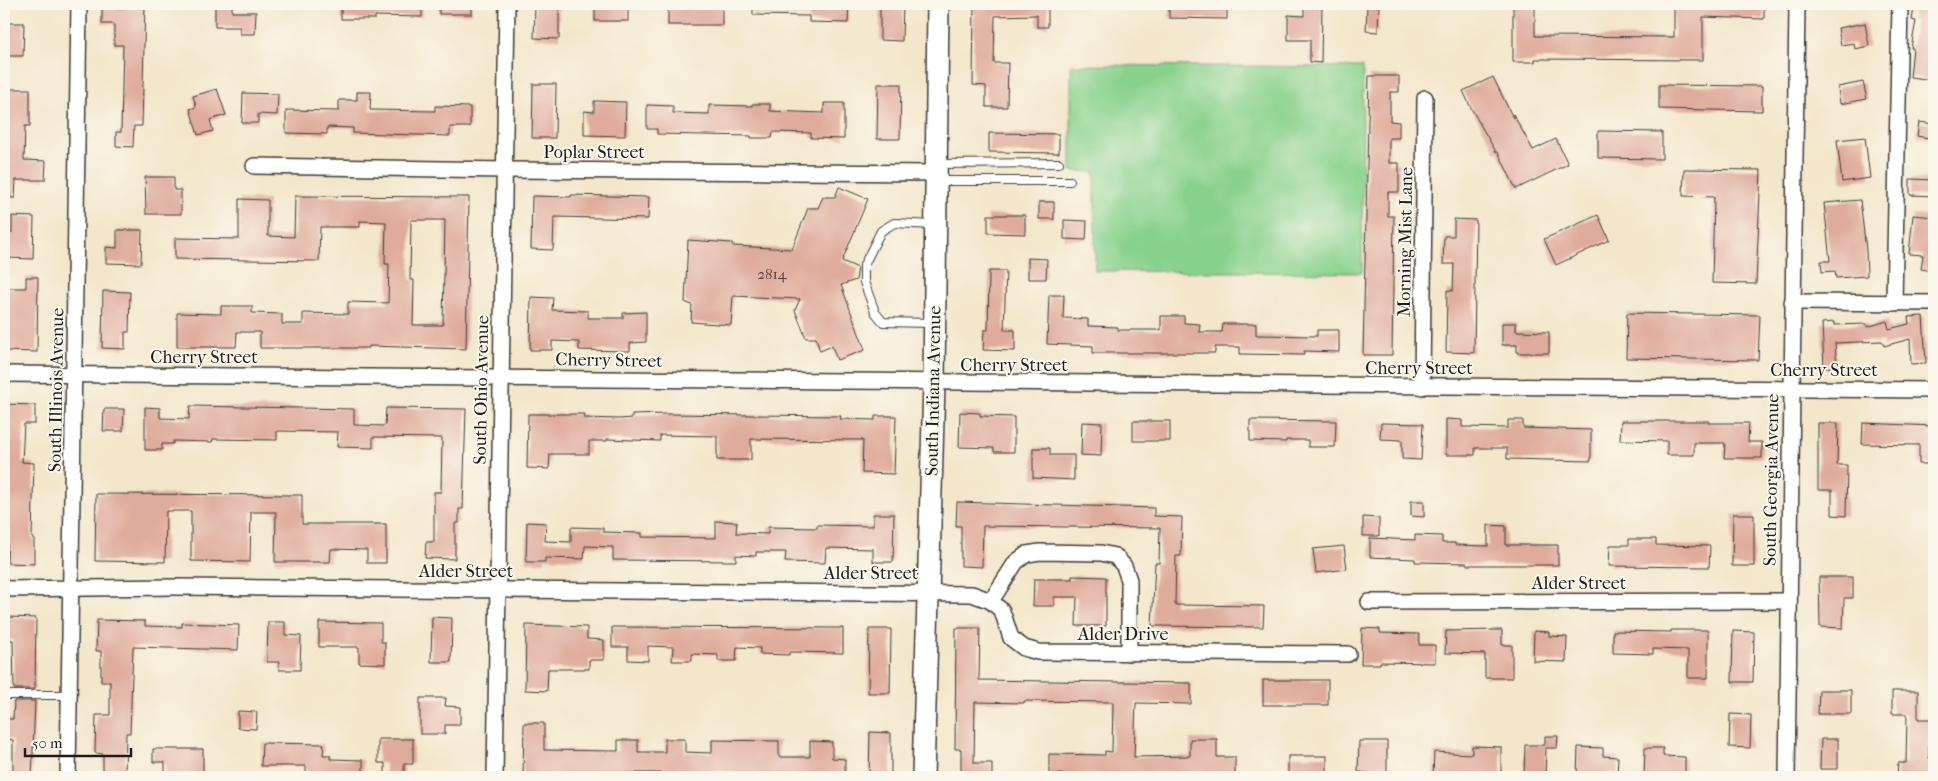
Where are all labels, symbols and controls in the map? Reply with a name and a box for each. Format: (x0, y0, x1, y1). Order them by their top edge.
street label: Poplar Street (543, 142, 645, 163)
street label: Morning Mist Lane (1394, 167, 1417, 317)
house number: 2814 (757, 265, 788, 283)
street label: South Indiana Avenue (922, 306, 945, 476)
street label: South Illinois Avenue (45, 308, 68, 472)
street label: South Ohio Avenue (470, 315, 493, 465)
street label: Cherry Street (150, 347, 258, 368)
street label: Cherry Street (555, 349, 663, 372)
street label: Cherry Street (960, 355, 1068, 376)
street label: Cherry Street (1365, 358, 1473, 379)
street label: Cherry Street (1770, 360, 1878, 381)
street label: South Georgia Avenue (1759, 394, 1784, 566)
street label: Alder Street (418, 561, 514, 582)
street label: Alder Street (823, 563, 919, 584)
street label: Alder Street (1531, 573, 1627, 594)
street label: Alder Drive (1077, 624, 1168, 645)
scale bar (25, 726, 131, 758)
text: 50 m (32, 734, 63, 752)

